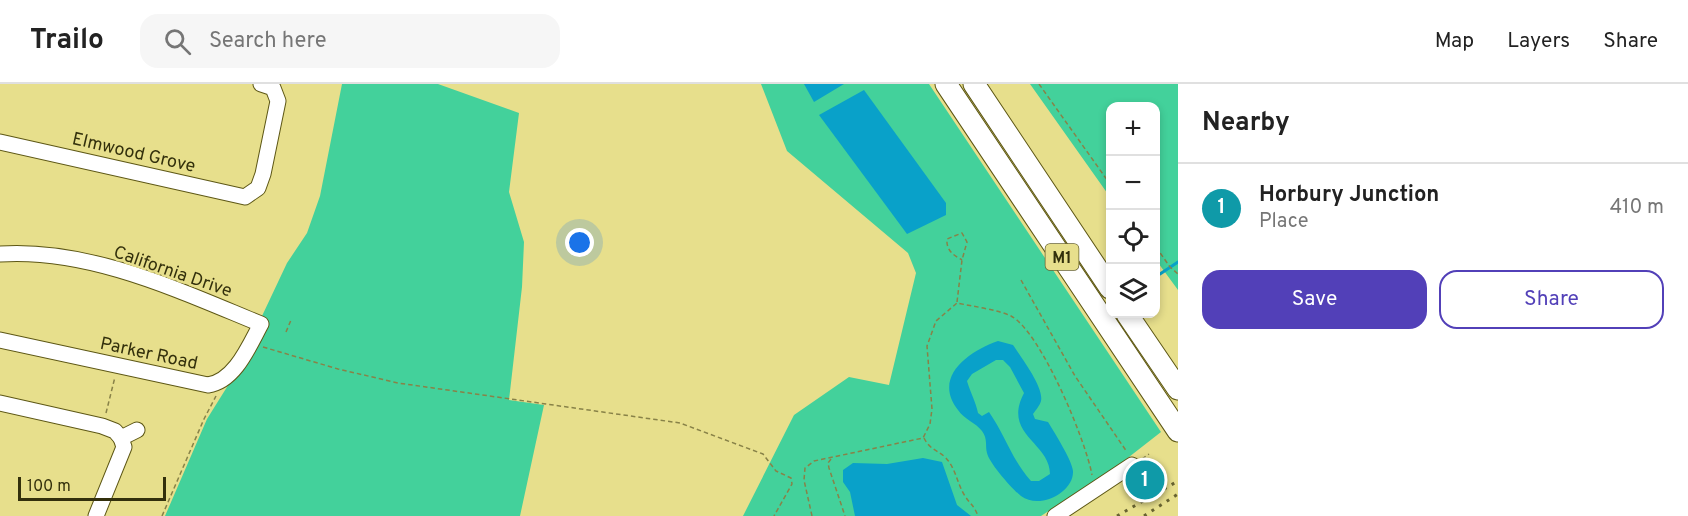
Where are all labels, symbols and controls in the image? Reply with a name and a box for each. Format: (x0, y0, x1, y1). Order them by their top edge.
search box (140, 14, 560, 68)
text: Trailo (30, 23, 104, 59)
icon: search (161, 25, 194, 58)
text: Search here (209, 28, 326, 55)
text: Map (1435, 28, 1474, 55)
text: Layers (1507, 28, 1570, 55)
text: Share (1603, 28, 1658, 55)
map controls (1106, 102, 1160, 318)
button: + (1106, 102, 1160, 156)
text: Nearby (1202, 107, 1290, 140)
street label: Elmwood Grove (70, 128, 198, 179)
button: − (1106, 156, 1160, 210)
text: Horbury Junction (1259, 182, 1439, 209)
text: 1 (1218, 195, 1226, 221)
text: 410 m (1610, 195, 1664, 221)
text: Place (1259, 209, 1309, 235)
button: locate (1106, 210, 1160, 264)
your location (565, 228, 594, 257)
street label: California Drive (110, 241, 235, 303)
road number: M1 (1046, 244, 1078, 270)
button: layers (1106, 264, 1160, 318)
button: Save (1202, 270, 1427, 329)
button: Share (1439, 270, 1664, 329)
street label: Parker Road (98, 333, 200, 376)
pin: 1 (1126, 458, 1164, 502)
scale bar (18, 474, 166, 502)
text: 100 m (27, 477, 71, 497)

